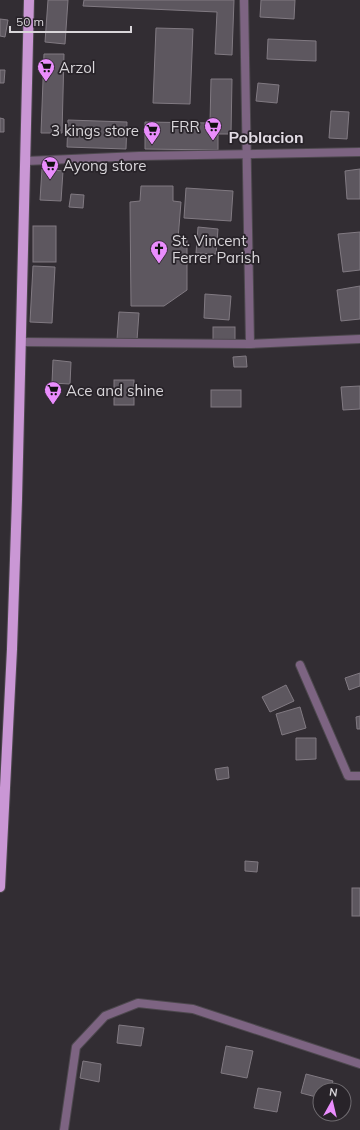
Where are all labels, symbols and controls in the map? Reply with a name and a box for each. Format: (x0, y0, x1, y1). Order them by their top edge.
scale bar (10, 8, 131, 34)
text: 50 m (16, 14, 44, 29)
supermarket icon: Arzol (36, 57, 56, 82)
place label: Arzol (59, 58, 95, 77)
supermarket icon: FRR (203, 116, 223, 141)
place label: FRR (171, 117, 200, 136)
supermarket icon: 3 kings store (142, 120, 162, 145)
place label: 3 kings store (51, 121, 139, 140)
district label: Poblacion (228, 127, 304, 147)
supermarket icon: Ayong store (40, 155, 60, 180)
place label: Ayong store (63, 156, 146, 175)
place label: St. Vincent Ferrer Parish (172, 231, 260, 267)
church icon: St. Vincent Ferrer Parish (149, 239, 169, 264)
supermarket icon: Ace and shine (43, 380, 63, 405)
place label: Ace and shine (66, 381, 164, 400)
north arrow (312, 1082, 352, 1122)
text: N (328, 1085, 338, 1100)

